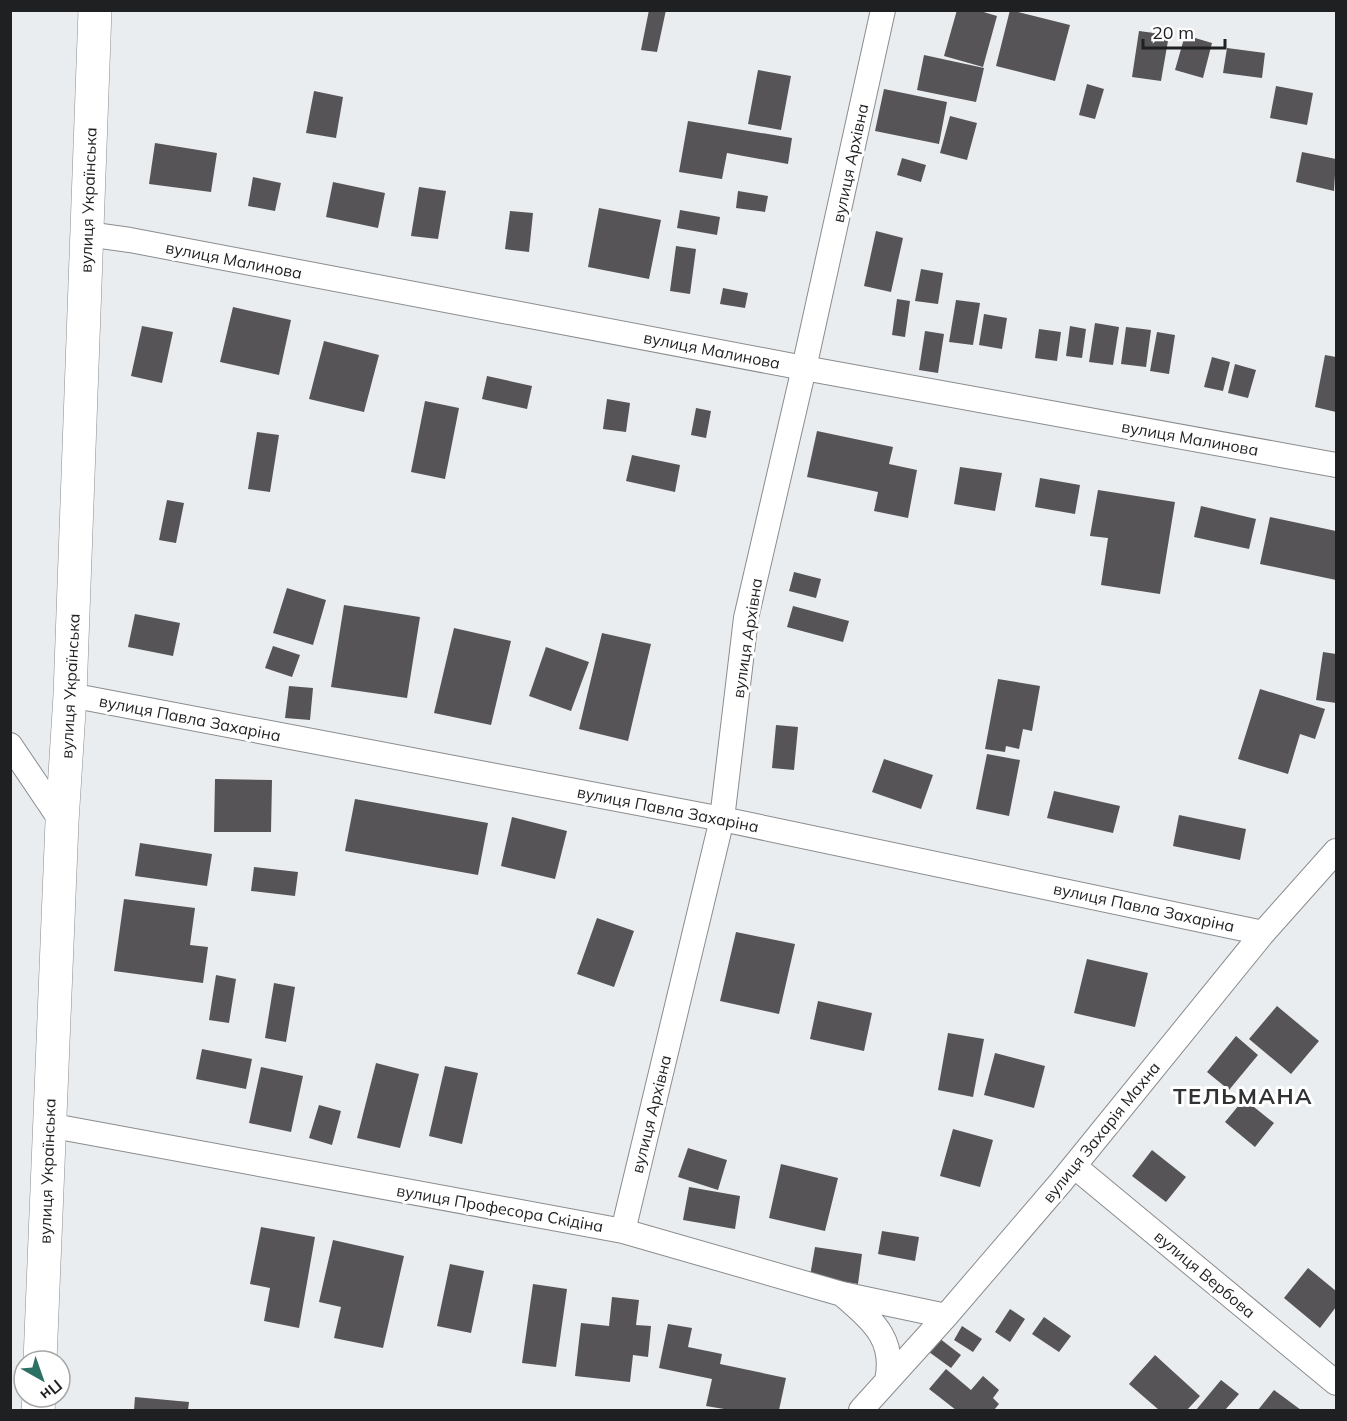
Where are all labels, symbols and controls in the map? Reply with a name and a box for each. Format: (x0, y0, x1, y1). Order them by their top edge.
scale bar (1143, 12, 1226, 50)
text: 20 m (1152, 21, 1194, 44)
street label: вулиця Архівна (828, 102, 872, 224)
street label: вулиця Українська (75, 127, 101, 273)
street label: вулиця Малинова (164, 237, 304, 283)
street label: вулиця Малинова (642, 327, 782, 373)
street label: вулиця Малинова (1120, 416, 1260, 460)
street label: вулиця Архівна (728, 577, 766, 699)
street label: вулиця Українська (56, 613, 84, 759)
street label: вулиця Павла Захаріна (97, 691, 283, 745)
street label: вулиця Павла Захаріна (575, 782, 761, 836)
street label: вулиця Павла Захаріна (1052, 878, 1236, 936)
street label: вулиця Архівна (627, 1053, 675, 1175)
street label: вулиця Захарія Махна (1038, 1057, 1164, 1207)
district label: ТЕЛЬМАНА (1173, 1082, 1313, 1110)
street label: вулиця Українська (34, 1098, 60, 1244)
street label: вулиця Професора Скідіна (395, 1180, 605, 1236)
street label: вулиця Вербова (1150, 1226, 1260, 1322)
north arrow (12, 1349, 72, 1409)
text: Пн (37, 1376, 67, 1405)

